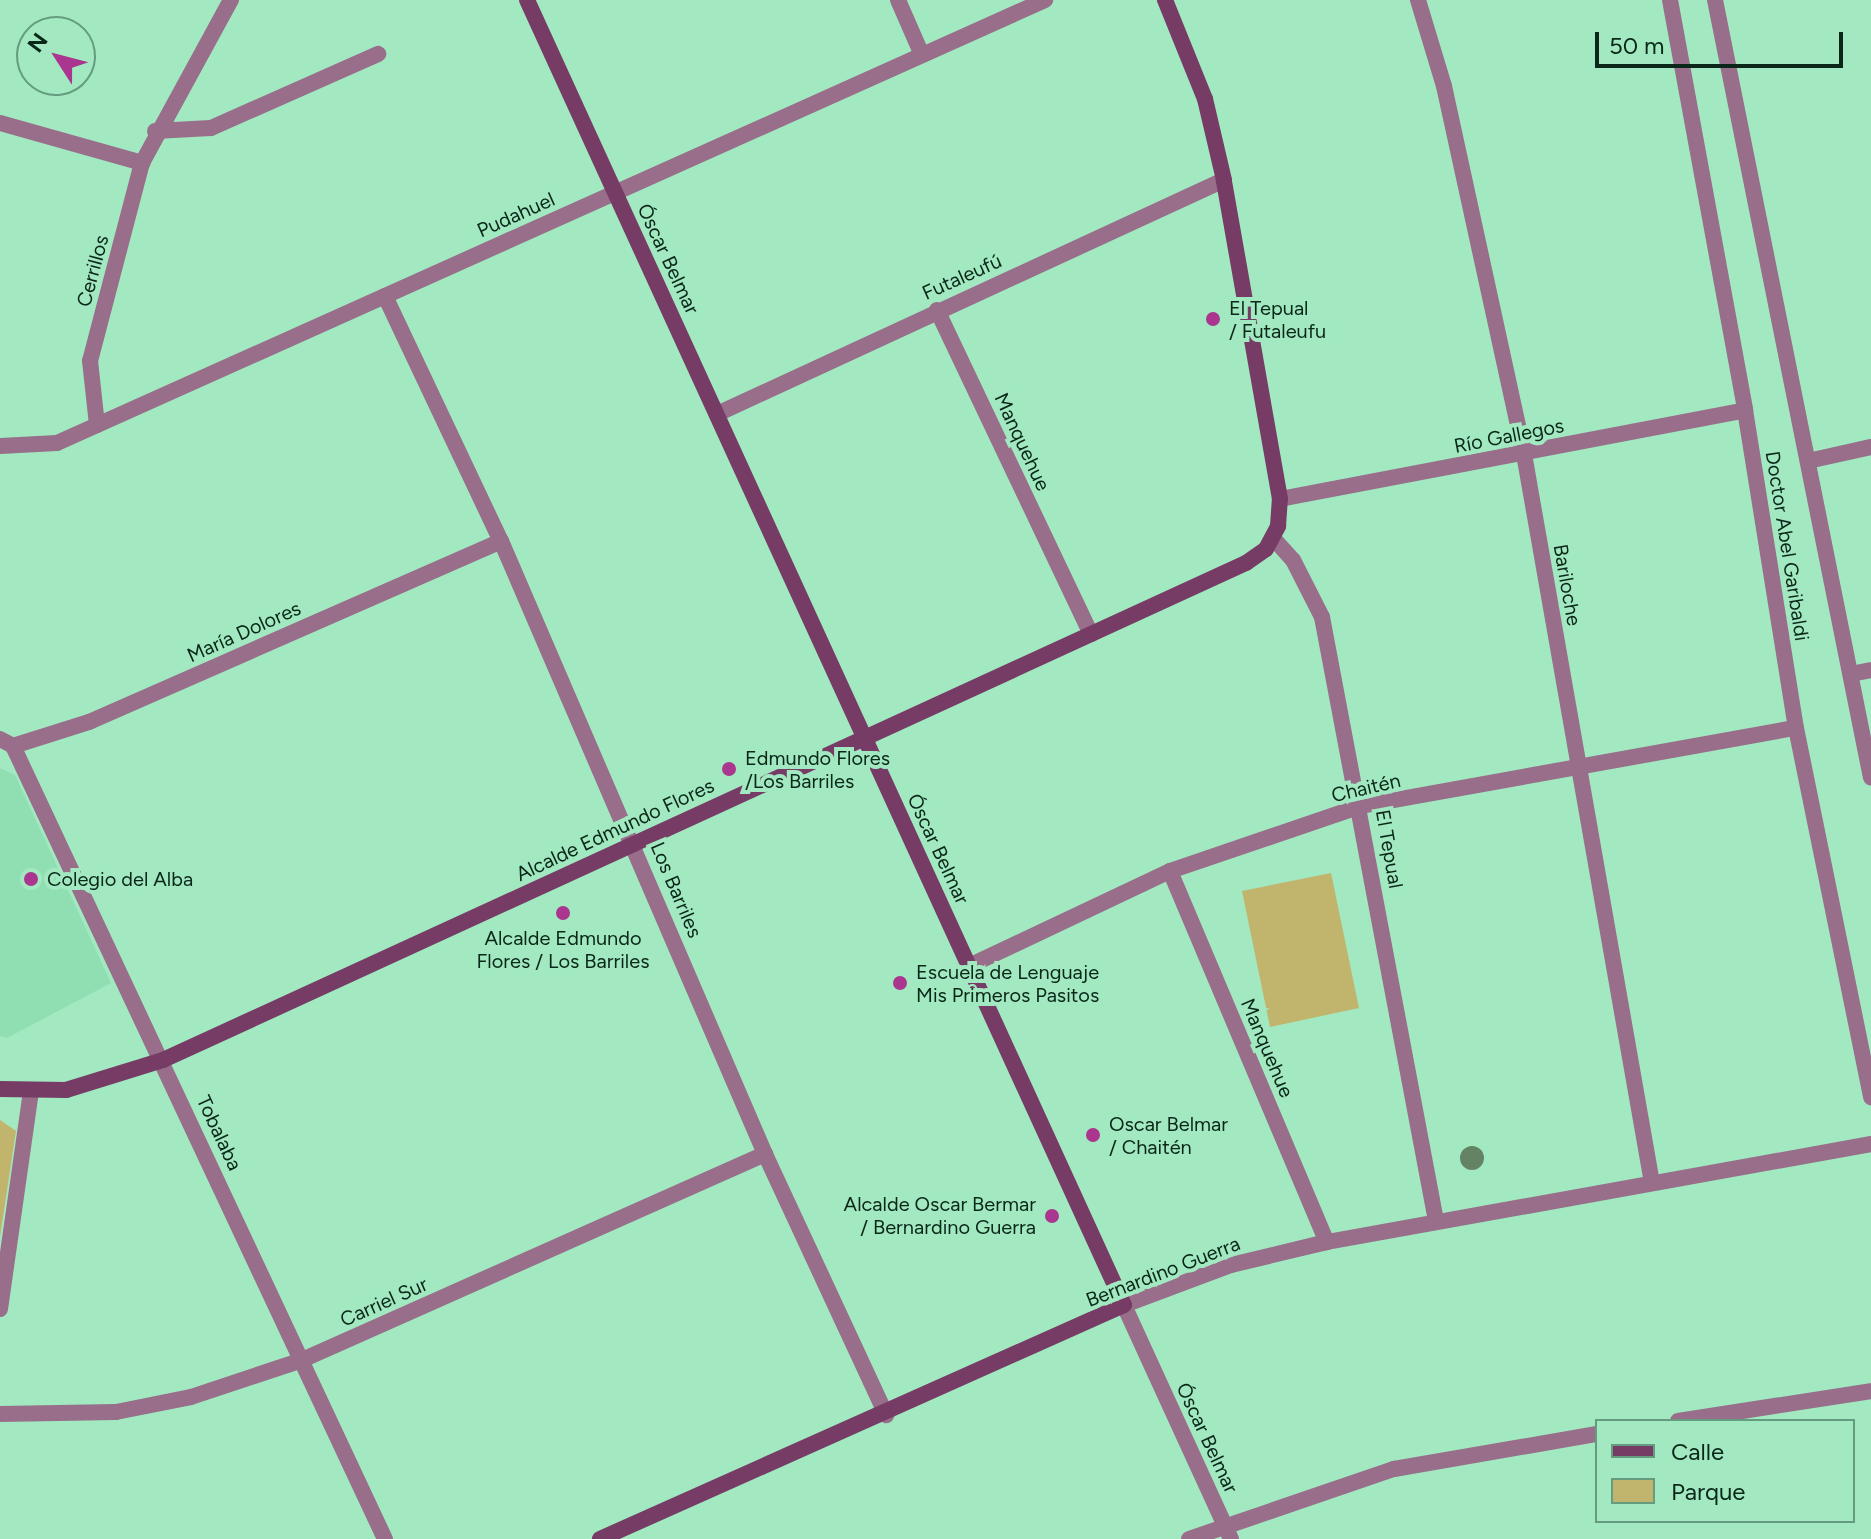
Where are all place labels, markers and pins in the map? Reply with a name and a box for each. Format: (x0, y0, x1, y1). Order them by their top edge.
place label: El Tepual / Futaleufu (1229, 296, 1326, 343)
marker: El Tepual / Futaleufu (1204, 310, 1222, 328)
place label: Edmundo Flores /Los Barriles (745, 746, 890, 793)
marker: Edmundo Flores /Los Barriles (720, 760, 738, 778)
place label: Colegio del Alba (47, 867, 193, 891)
marker: Colegio del Alba (22, 870, 40, 888)
marker: Alcalde Edmundo Flores / Los Barriles (554, 904, 572, 922)
place label: Alcalde Edmundo Flores / Los Barriles (477, 926, 649, 973)
place label: Escuela de Lenguaje Mis Primeros Pasitos (916, 960, 1099, 1007)
marker: Escuela de Lenguaje Mis Primeros Pasitos (891, 974, 909, 992)
place label: Oscar Belmar / Chaitén (1109, 1112, 1228, 1159)
marker: Oscar Belmar / Chaitén (1084, 1126, 1102, 1144)
place label: Alcalde Oscar Bermar / Bernardino Guerra (844, 1192, 1036, 1239)
marker: Alcalde Oscar Bermar / Bernardino Guerra (1043, 1207, 1061, 1225)

